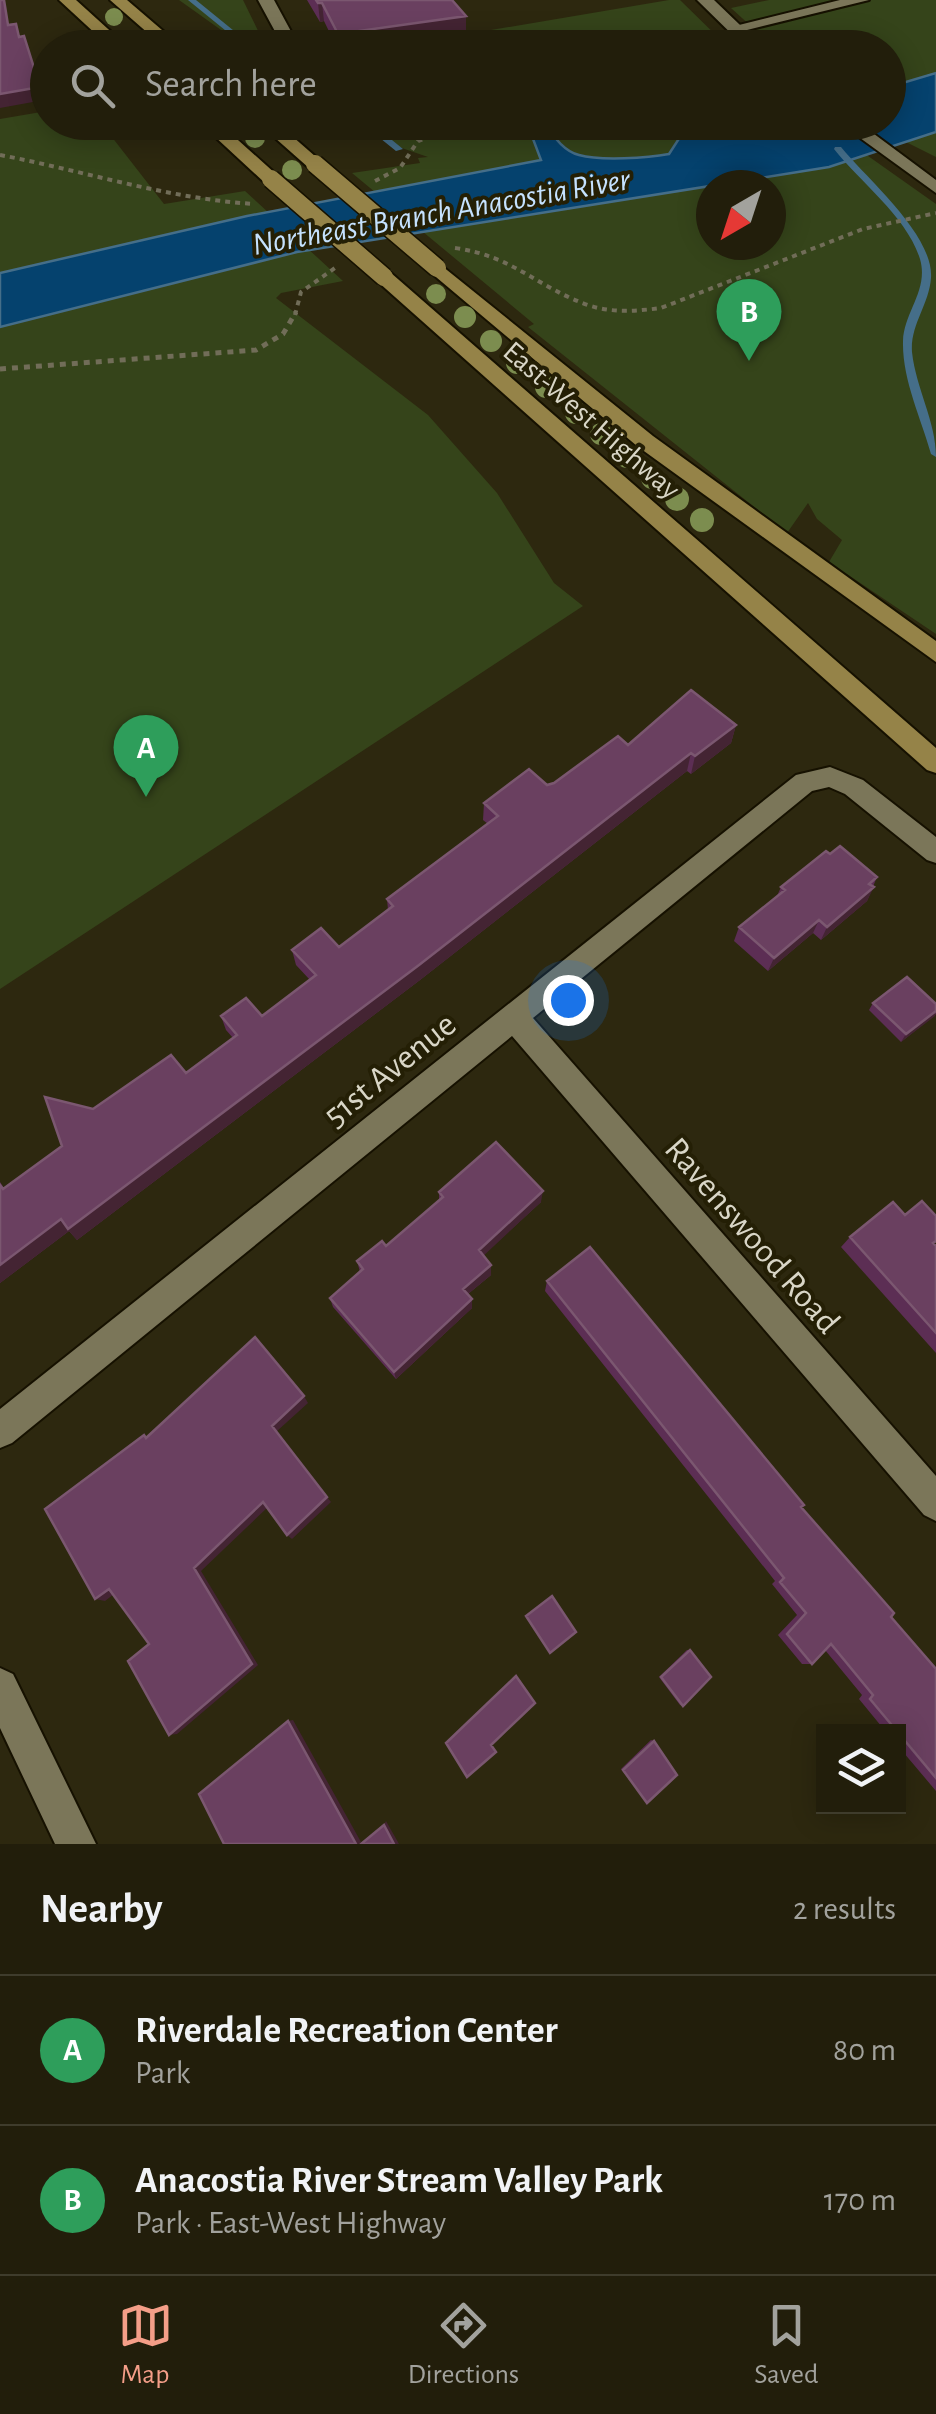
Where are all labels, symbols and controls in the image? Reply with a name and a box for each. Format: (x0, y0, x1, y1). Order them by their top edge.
search box (30, 30, 906, 140)
icon: search (65, 58, 120, 113)
text: Search here (145, 66, 317, 104)
water label: Northeast Branch Anacostia River (250, 163, 634, 261)
north arrow (696, 170, 786, 260)
pin: B (716, 278, 782, 361)
street label: East-West Highway (497, 336, 686, 505)
pin: A (114, 714, 178, 797)
your location (543, 975, 594, 1026)
street label: 51st Avenue (317, 1007, 463, 1134)
street label: Ravenswood Road (658, 1131, 846, 1341)
map controls (816, 1724, 906, 1814)
button: layers (816, 1724, 906, 1814)
text: Nearby (40, 1888, 163, 1930)
text: 2 results (793, 1893, 896, 1925)
text: Riverdale Recreation Center (135, 2012, 558, 2050)
text: A (63, 2034, 82, 2066)
text: 80 m (833, 2034, 896, 2066)
text: Park (135, 2057, 190, 2089)
text: Anacostia River Stream Valley Park (135, 2162, 663, 2200)
text: B (63, 2184, 82, 2216)
text: 170 m (824, 2184, 896, 2216)
text: Park · East-West Highway (135, 2207, 446, 2239)
tab: Map (118, 2298, 173, 2392)
tab: Directions (408, 2298, 519, 2392)
tab: Saved (754, 2298, 818, 2392)

